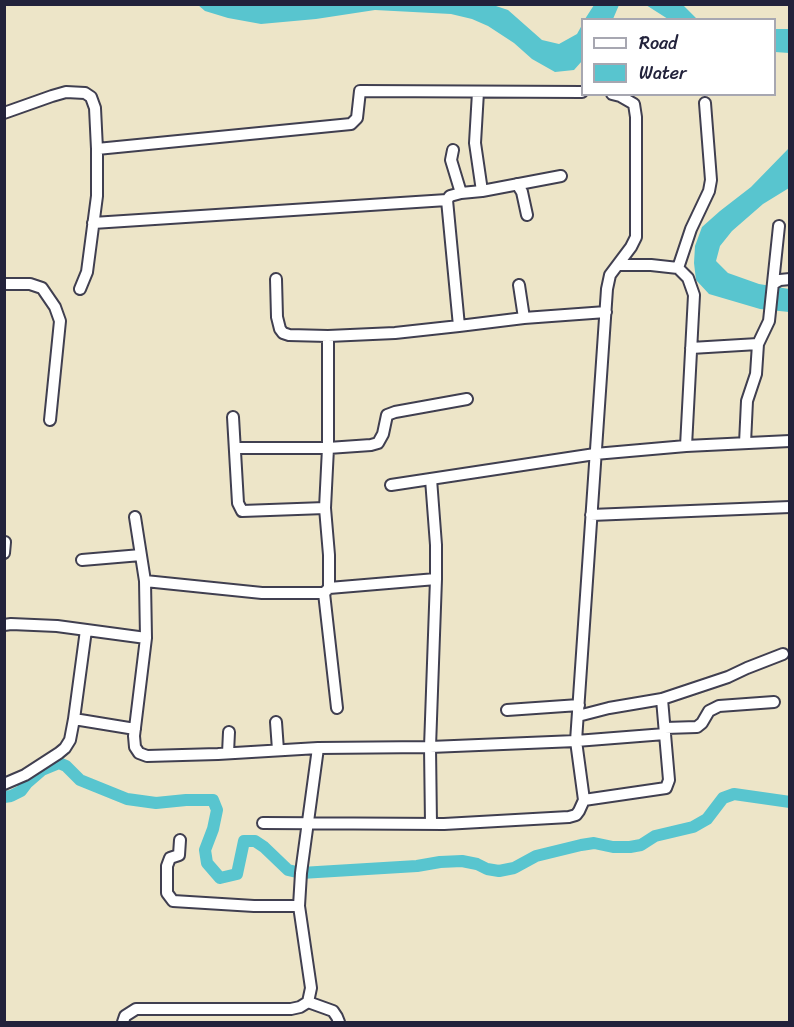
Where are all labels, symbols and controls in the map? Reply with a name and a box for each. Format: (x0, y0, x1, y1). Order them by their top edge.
legend (581, 18, 776, 96)
text: Road (639, 27, 678, 59)
text: Water (639, 57, 686, 89)

